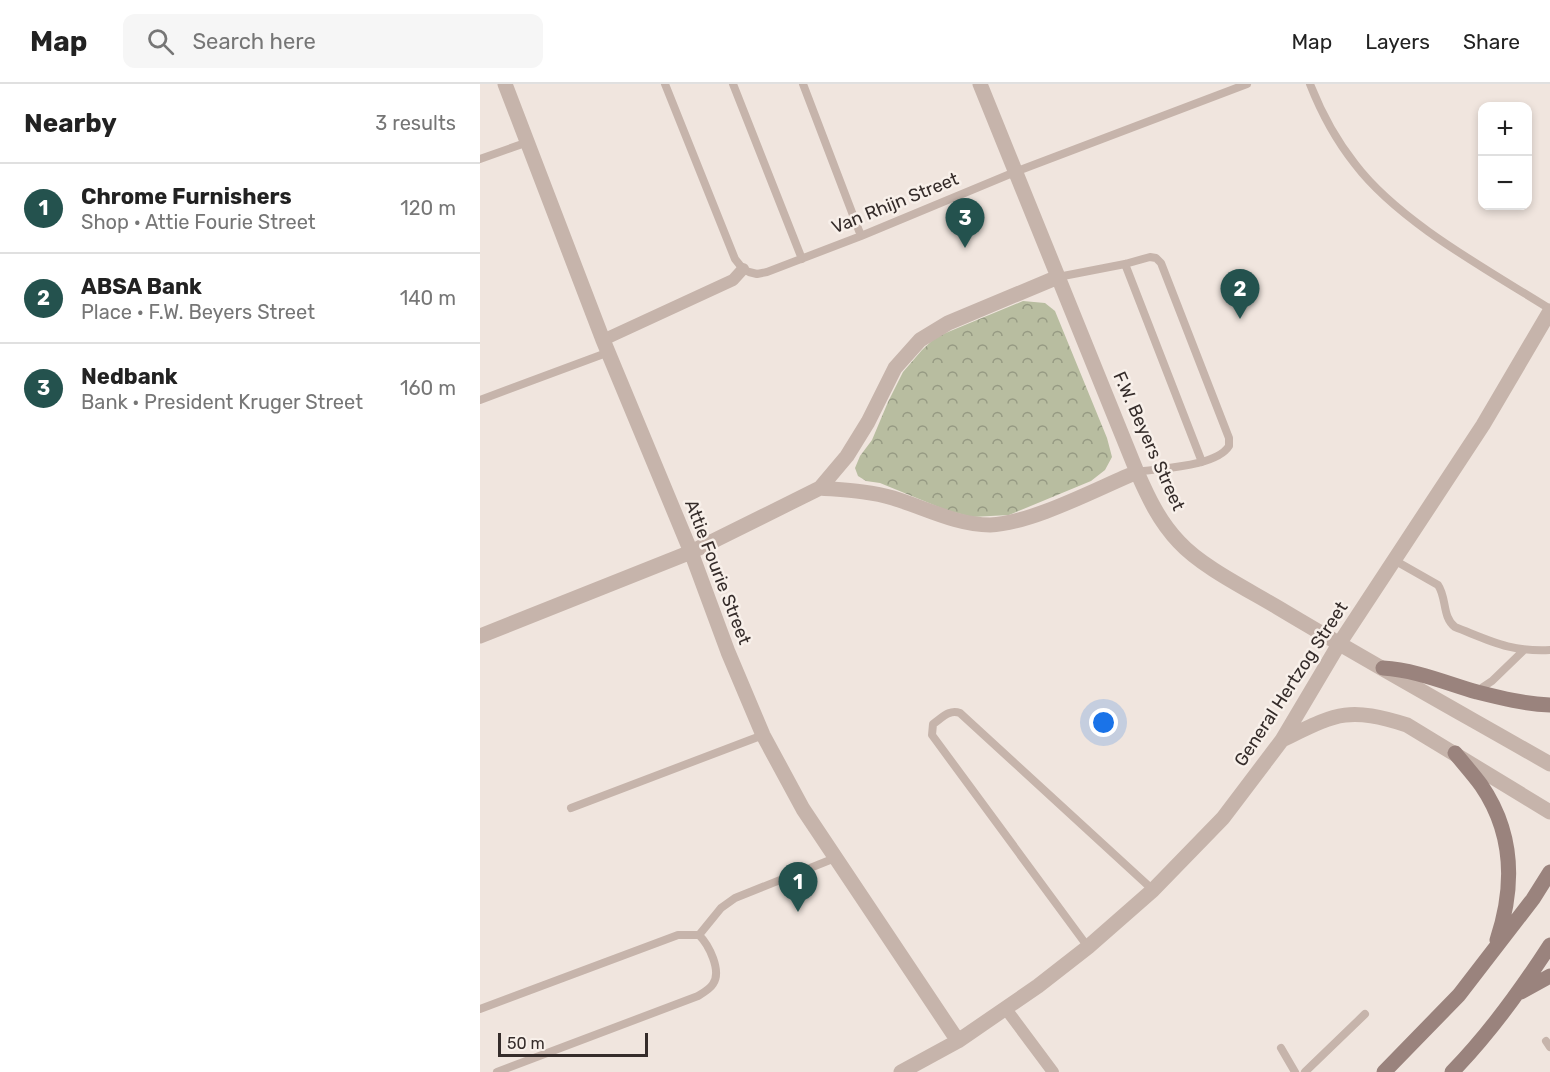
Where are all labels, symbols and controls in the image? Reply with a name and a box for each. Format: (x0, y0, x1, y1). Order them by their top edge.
search box (123, 14, 543, 68)
text: Map (30, 25, 87, 58)
icon: search (144, 25, 177, 58)
text: Search here (192, 28, 316, 55)
text: Map (1291, 29, 1332, 54)
text: Layers (1365, 29, 1430, 54)
text: Share (1463, 29, 1520, 54)
map controls (1478, 102, 1532, 210)
button: + (1478, 102, 1532, 156)
text: Nearby (24, 108, 117, 139)
text: 3 results (375, 111, 456, 135)
button: − (1478, 156, 1532, 210)
street label: Van Rhijn Street (828, 168, 962, 238)
text: Chrome Furnishers (81, 183, 292, 210)
text: 1 (39, 196, 48, 220)
text: 120 m (400, 196, 456, 220)
pin: 3 (946, 198, 984, 248)
text: Shop · Attie Fourie Street (81, 210, 316, 234)
pin: 2 (1220, 270, 1260, 319)
text: ABSA Bank (81, 273, 202, 300)
text: 2 (37, 286, 50, 310)
text: 140 m (400, 286, 456, 310)
text: Place · F.W. Beyers Street (81, 300, 315, 324)
text: Nedbank (81, 363, 178, 390)
street label: F.W. Beyers Street (1108, 368, 1190, 514)
text: 3 (37, 376, 50, 400)
text: 160 m (400, 376, 456, 400)
text: Bank · President Kruger Street (81, 390, 363, 414)
street label: Attie Fourie Street (680, 496, 756, 648)
street label: General Hertzog Street (1229, 597, 1353, 771)
your location (1089, 708, 1118, 737)
pin: 1 (778, 862, 818, 912)
scale bar (498, 1030, 648, 1058)
text: 50 m (507, 1034, 545, 1053)

